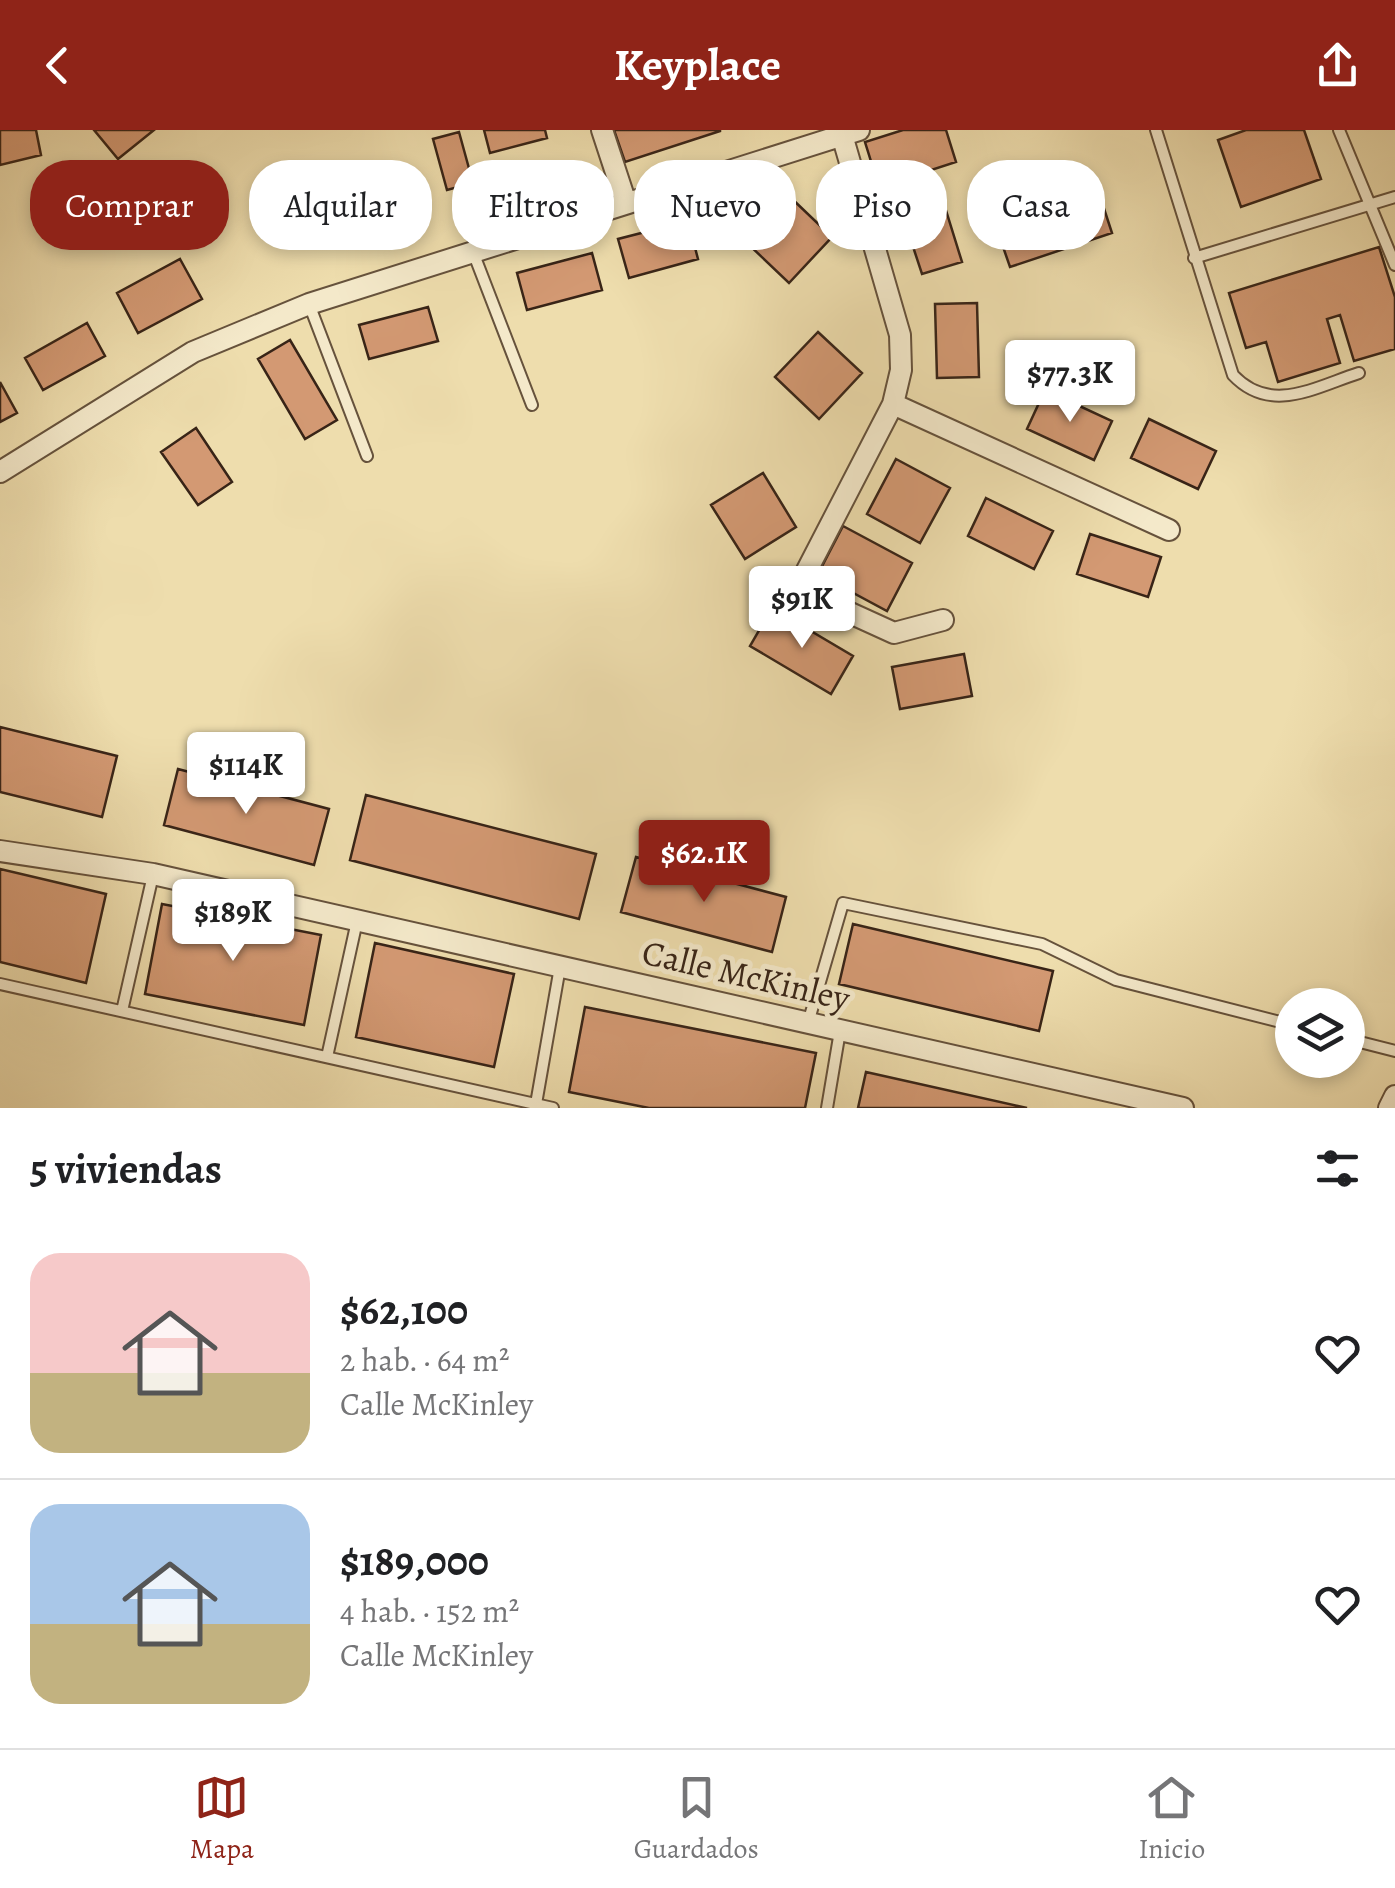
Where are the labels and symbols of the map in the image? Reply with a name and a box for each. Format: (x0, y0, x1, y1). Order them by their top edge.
pin: $77.3K (989, 340, 1151, 425)
pin: $91K (743, 566, 861, 651)
pin: $114K (176, 732, 316, 817)
pin: $62.1K (623, 820, 785, 905)
pin: $189K (163, 879, 303, 964)
street label: Calle McKinley (638, 928, 855, 1022)

